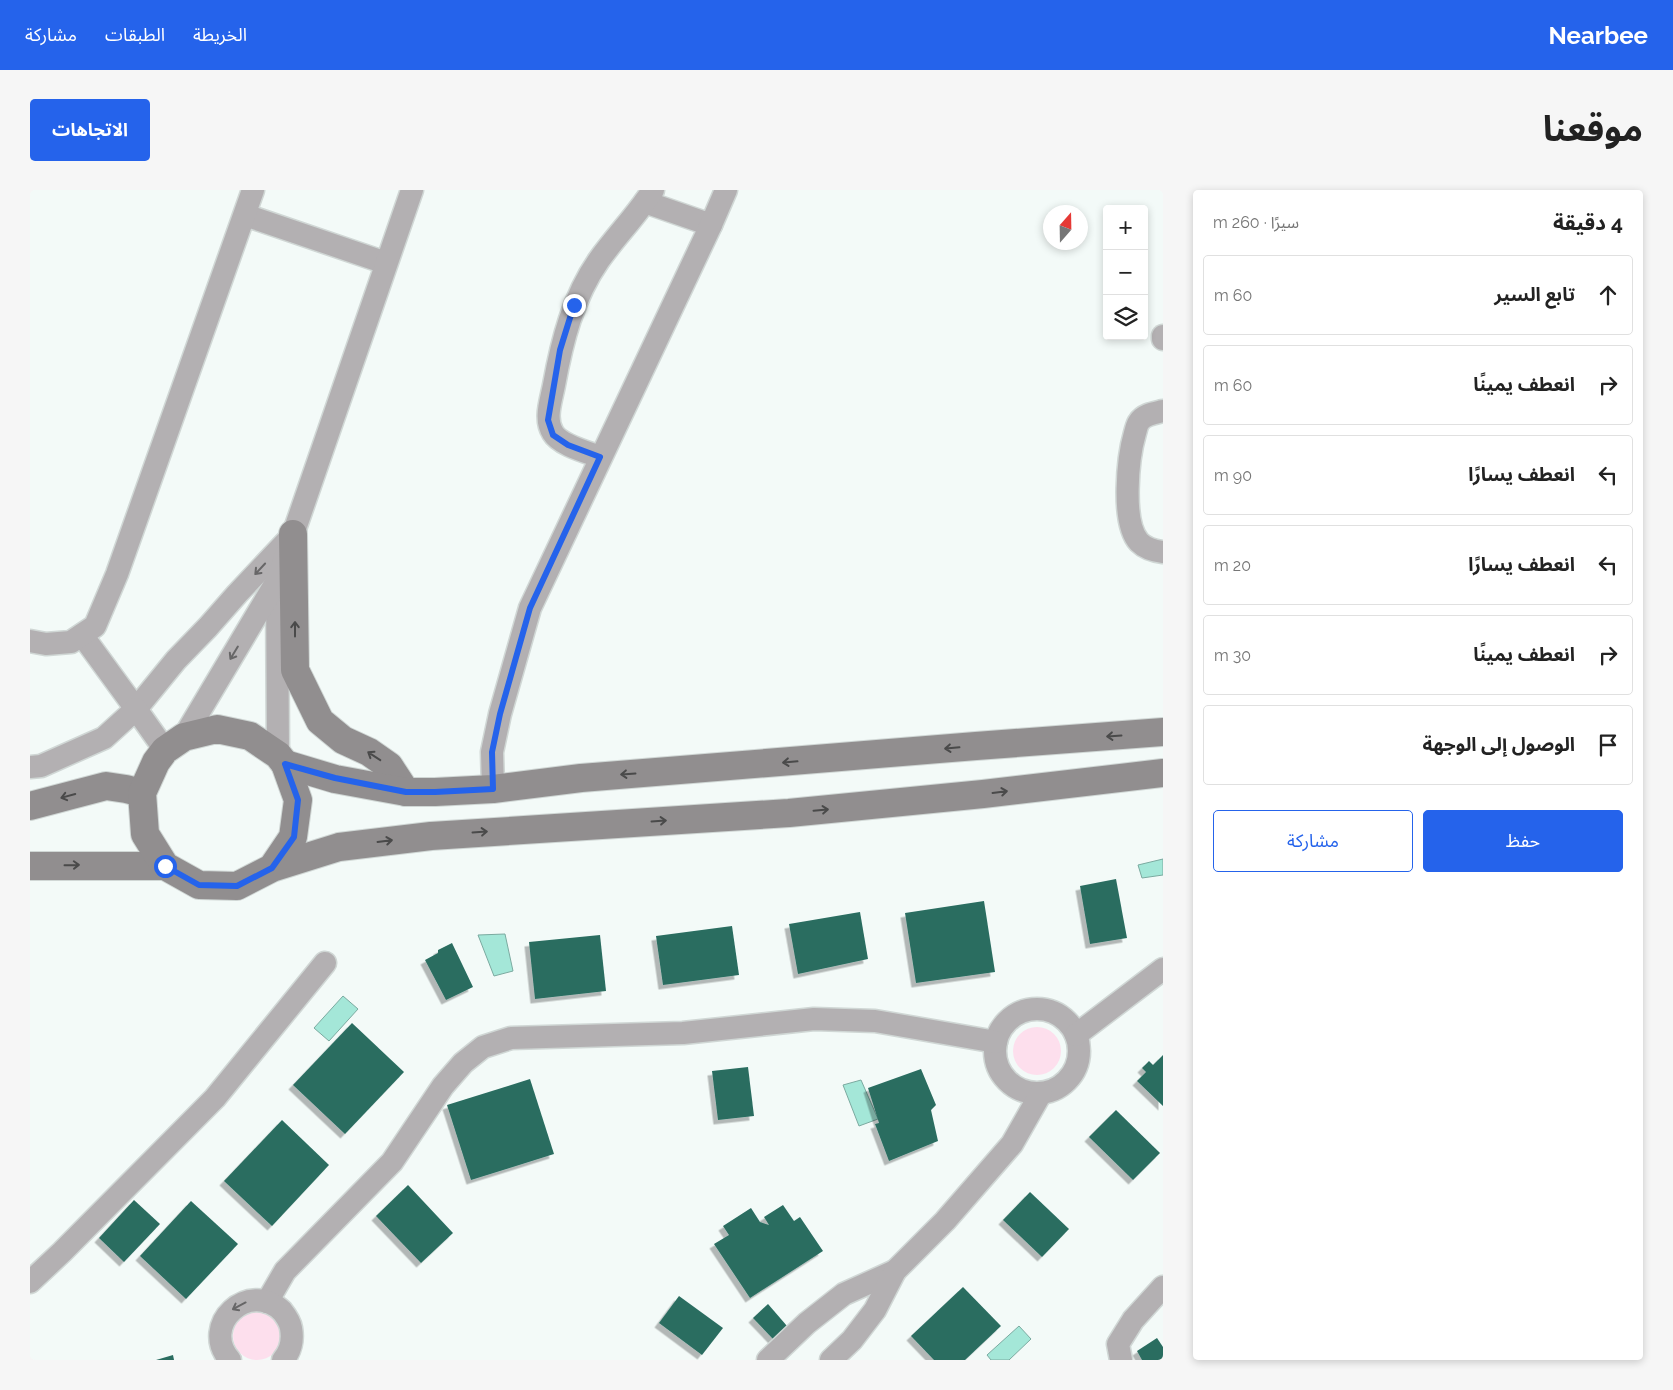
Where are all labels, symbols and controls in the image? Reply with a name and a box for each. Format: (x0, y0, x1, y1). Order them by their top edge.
text: Nearbee (1548, 21, 1648, 50)
text: مشاركة (25, 24, 77, 45)
text: الطبقات (105, 24, 165, 45)
text: الخريطة (193, 24, 247, 45)
button: الاتجاهات (30, 99, 150, 161)
text: موقعنا (1543, 108, 1643, 149)
north arrow (1043, 205, 1088, 250)
map controls (1103, 205, 1148, 340)
button: + (1103, 205, 1148, 250)
text: 4 دقيقة (1553, 210, 1623, 235)
text: سيرًا · 260 m (1213, 213, 1299, 232)
button: − (1103, 250, 1148, 295)
icon: ahead (1594, 281, 1622, 309)
text: تابع السير (1494, 283, 1575, 305)
text: 60 m (1214, 286, 1252, 305)
route end (563, 294, 586, 317)
button: layers (1103, 295, 1148, 340)
icon: right (1594, 371, 1622, 399)
text: انعطف يمينًا (1473, 373, 1575, 395)
text: 60 m (1214, 376, 1252, 395)
icon: left (1594, 461, 1622, 489)
text: انعطف يسارًا (1468, 463, 1575, 485)
text: 90 m (1214, 466, 1252, 485)
icon: left (1594, 551, 1622, 579)
text: انعطف يسارًا (1468, 553, 1575, 575)
text: 20 m (1214, 556, 1251, 575)
one-way arrow (254, 563, 266, 576)
one-way arrow (290, 622, 300, 638)
icon: right (1594, 641, 1622, 669)
text: انعطف يمينًا (1473, 643, 1575, 665)
one-way arrow (229, 646, 239, 660)
text: 30 m (1214, 646, 1251, 665)
one-way arrow (1107, 731, 1123, 741)
icon: arrive (1594, 731, 1622, 759)
text: الوصول إلى الوجهة (1422, 733, 1575, 755)
one-way arrow (945, 743, 961, 753)
one-way arrow (368, 751, 382, 761)
one-way arrow (783, 757, 799, 766)
one-way arrow (621, 769, 637, 779)
one-way arrow (992, 787, 1008, 797)
one-way arrow (61, 792, 77, 802)
one-way arrow (813, 805, 829, 814)
button: مشاركة (1213, 810, 1413, 872)
button: حفظ (1423, 810, 1623, 872)
one-way arrow (651, 817, 667, 826)
one-way arrow (471, 828, 487, 837)
one-way arrow (377, 836, 393, 846)
route start (154, 855, 177, 878)
one-way arrow (64, 861, 80, 870)
one-way arrow (231, 1301, 246, 1311)

